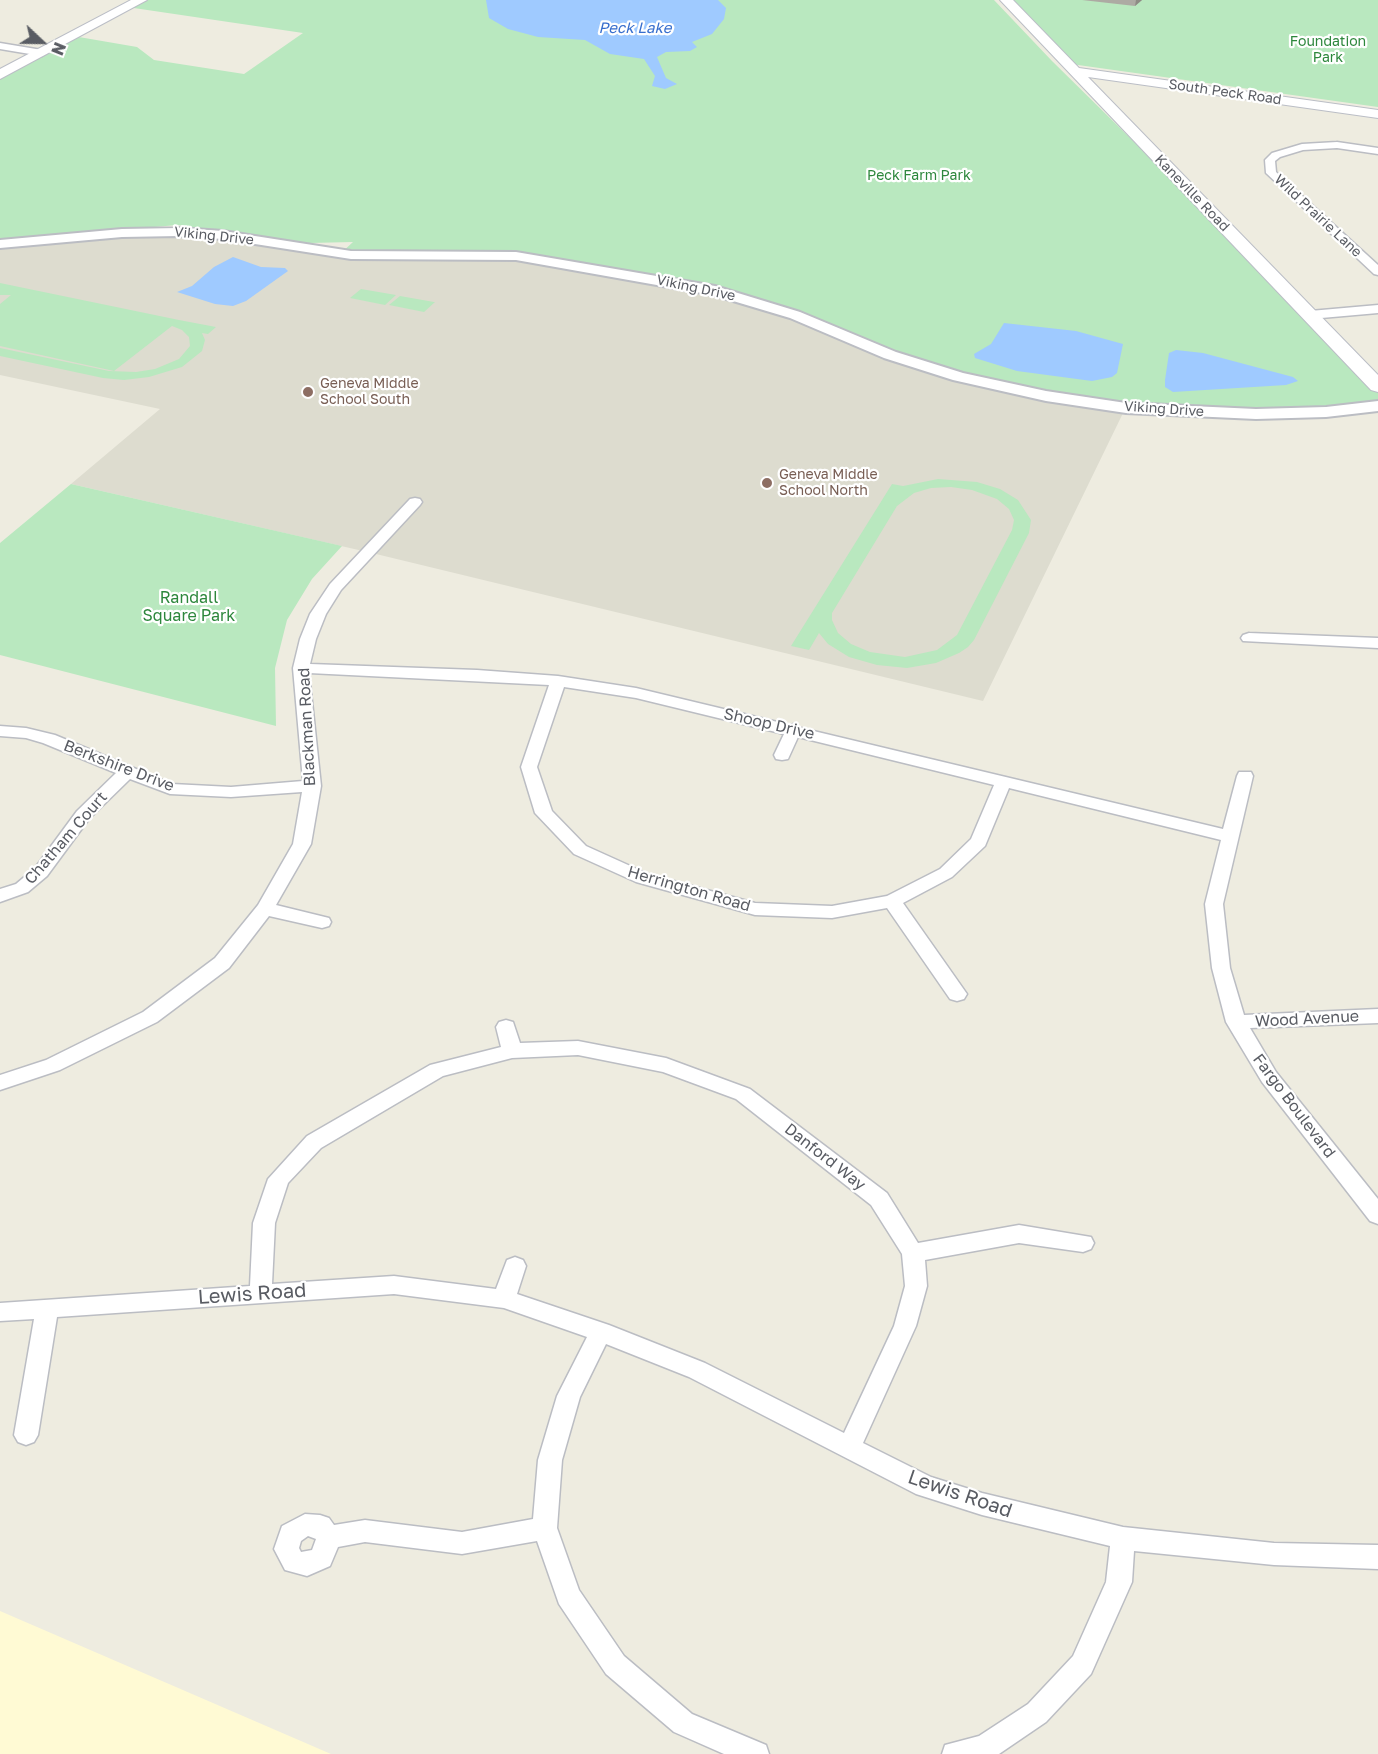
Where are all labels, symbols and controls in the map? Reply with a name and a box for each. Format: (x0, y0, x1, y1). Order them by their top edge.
north arrow (12, 12, 72, 72)
water label: Peck Lake (599, 19, 671, 37)
park label: Foundation Park (1290, 34, 1366, 66)
text: N (47, 39, 70, 58)
street label: South Peck Road (1167, 76, 1283, 108)
street label: Kaneville Road (1151, 151, 1233, 235)
park label: Peck Farm Park (867, 168, 971, 184)
street label: Wild Prairie Lane (1271, 171, 1365, 261)
street label: Viking Drive (173, 223, 255, 249)
street label: Viking Drive (655, 271, 737, 305)
place label: Geneva Middle School South (320, 376, 419, 408)
marker: Geneva Middle School South (301, 385, 315, 399)
street label: Viking Drive (1123, 398, 1205, 420)
place label: Geneva Middle School North (779, 467, 878, 500)
marker: Geneva Middle School North (760, 476, 774, 490)
park label: Randall Square Park (143, 588, 235, 626)
street label: Blackman Road (294, 667, 320, 787)
street label: Shoop Drive (722, 704, 816, 744)
street label: Berkshire Drive (61, 736, 177, 796)
street label: Chatham Court (21, 788, 111, 888)
street label: Herrington Road (625, 862, 753, 916)
street label: Wood Avenue (1254, 1007, 1360, 1031)
street label: Fargo Boulevard (1249, 1050, 1339, 1162)
street label: Danford Way (781, 1119, 869, 1195)
street label: Lewis Road (197, 1278, 307, 1310)
street label: Lewis Road (905, 1465, 1015, 1523)

